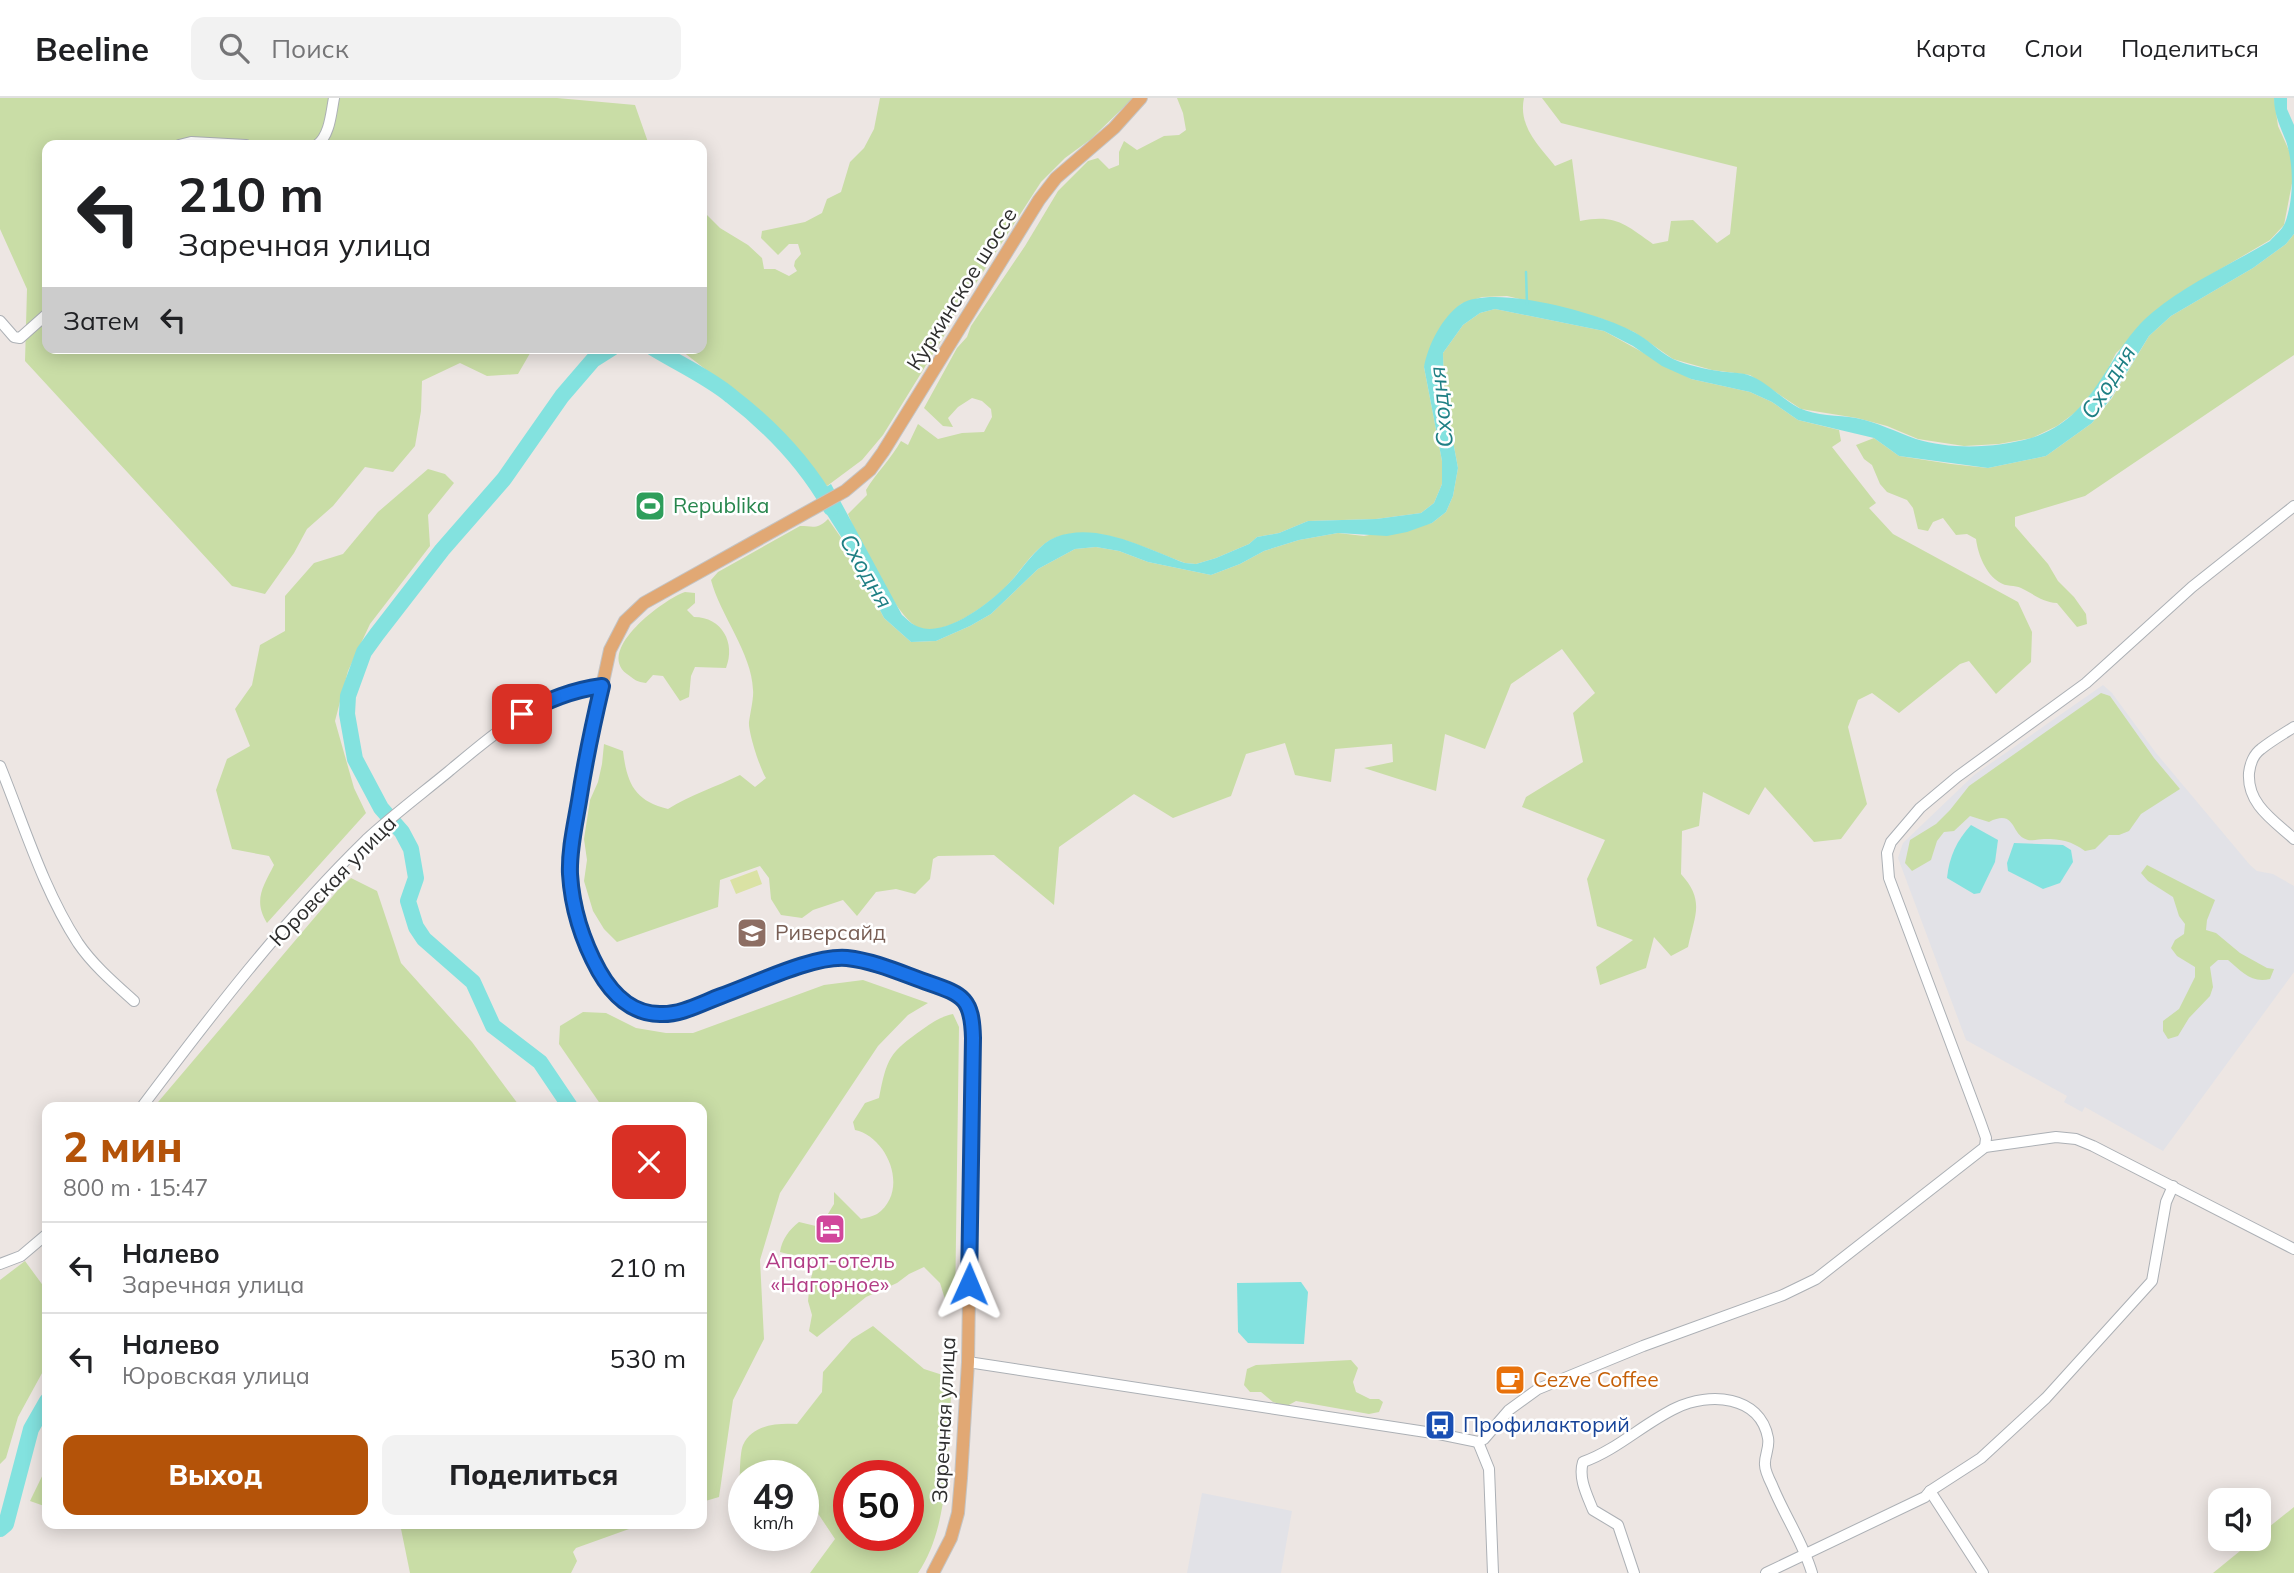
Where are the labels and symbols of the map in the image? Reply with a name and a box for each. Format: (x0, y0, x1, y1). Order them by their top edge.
street label: Куркинское шоссе (901, 202, 1022, 375)
water label: Сходня (2074, 339, 2141, 424)
water label: Сходня (1422, 365, 1459, 449)
sports icon: Republika (633, 489, 667, 523)
place label: Republika (673, 492, 769, 518)
water label: Сходня (833, 528, 899, 613)
pin (492, 684, 552, 744)
street label: Юровская улица (263, 810, 401, 951)
school or university icon: Риверсайд (735, 916, 769, 950)
place label: Риверсайд (775, 919, 886, 945)
hotel icon: Апарт-отель «Нагорное» (813, 1212, 847, 1246)
place label: Апарт-отель «Нагорное» (765, 1247, 895, 1297)
position arrow (932, 1247, 1006, 1321)
street label: Заречная улица (926, 1336, 960, 1504)
cafe icon: Cezve Coffee (1493, 1363, 1527, 1397)
place label: Cezve Coffee (1533, 1366, 1659, 1392)
bus stop icon: Профилакторий (1423, 1408, 1457, 1442)
place label: Профилакторий (1463, 1411, 1630, 1437)
speed limit sign: 50 (833, 1460, 924, 1551)

